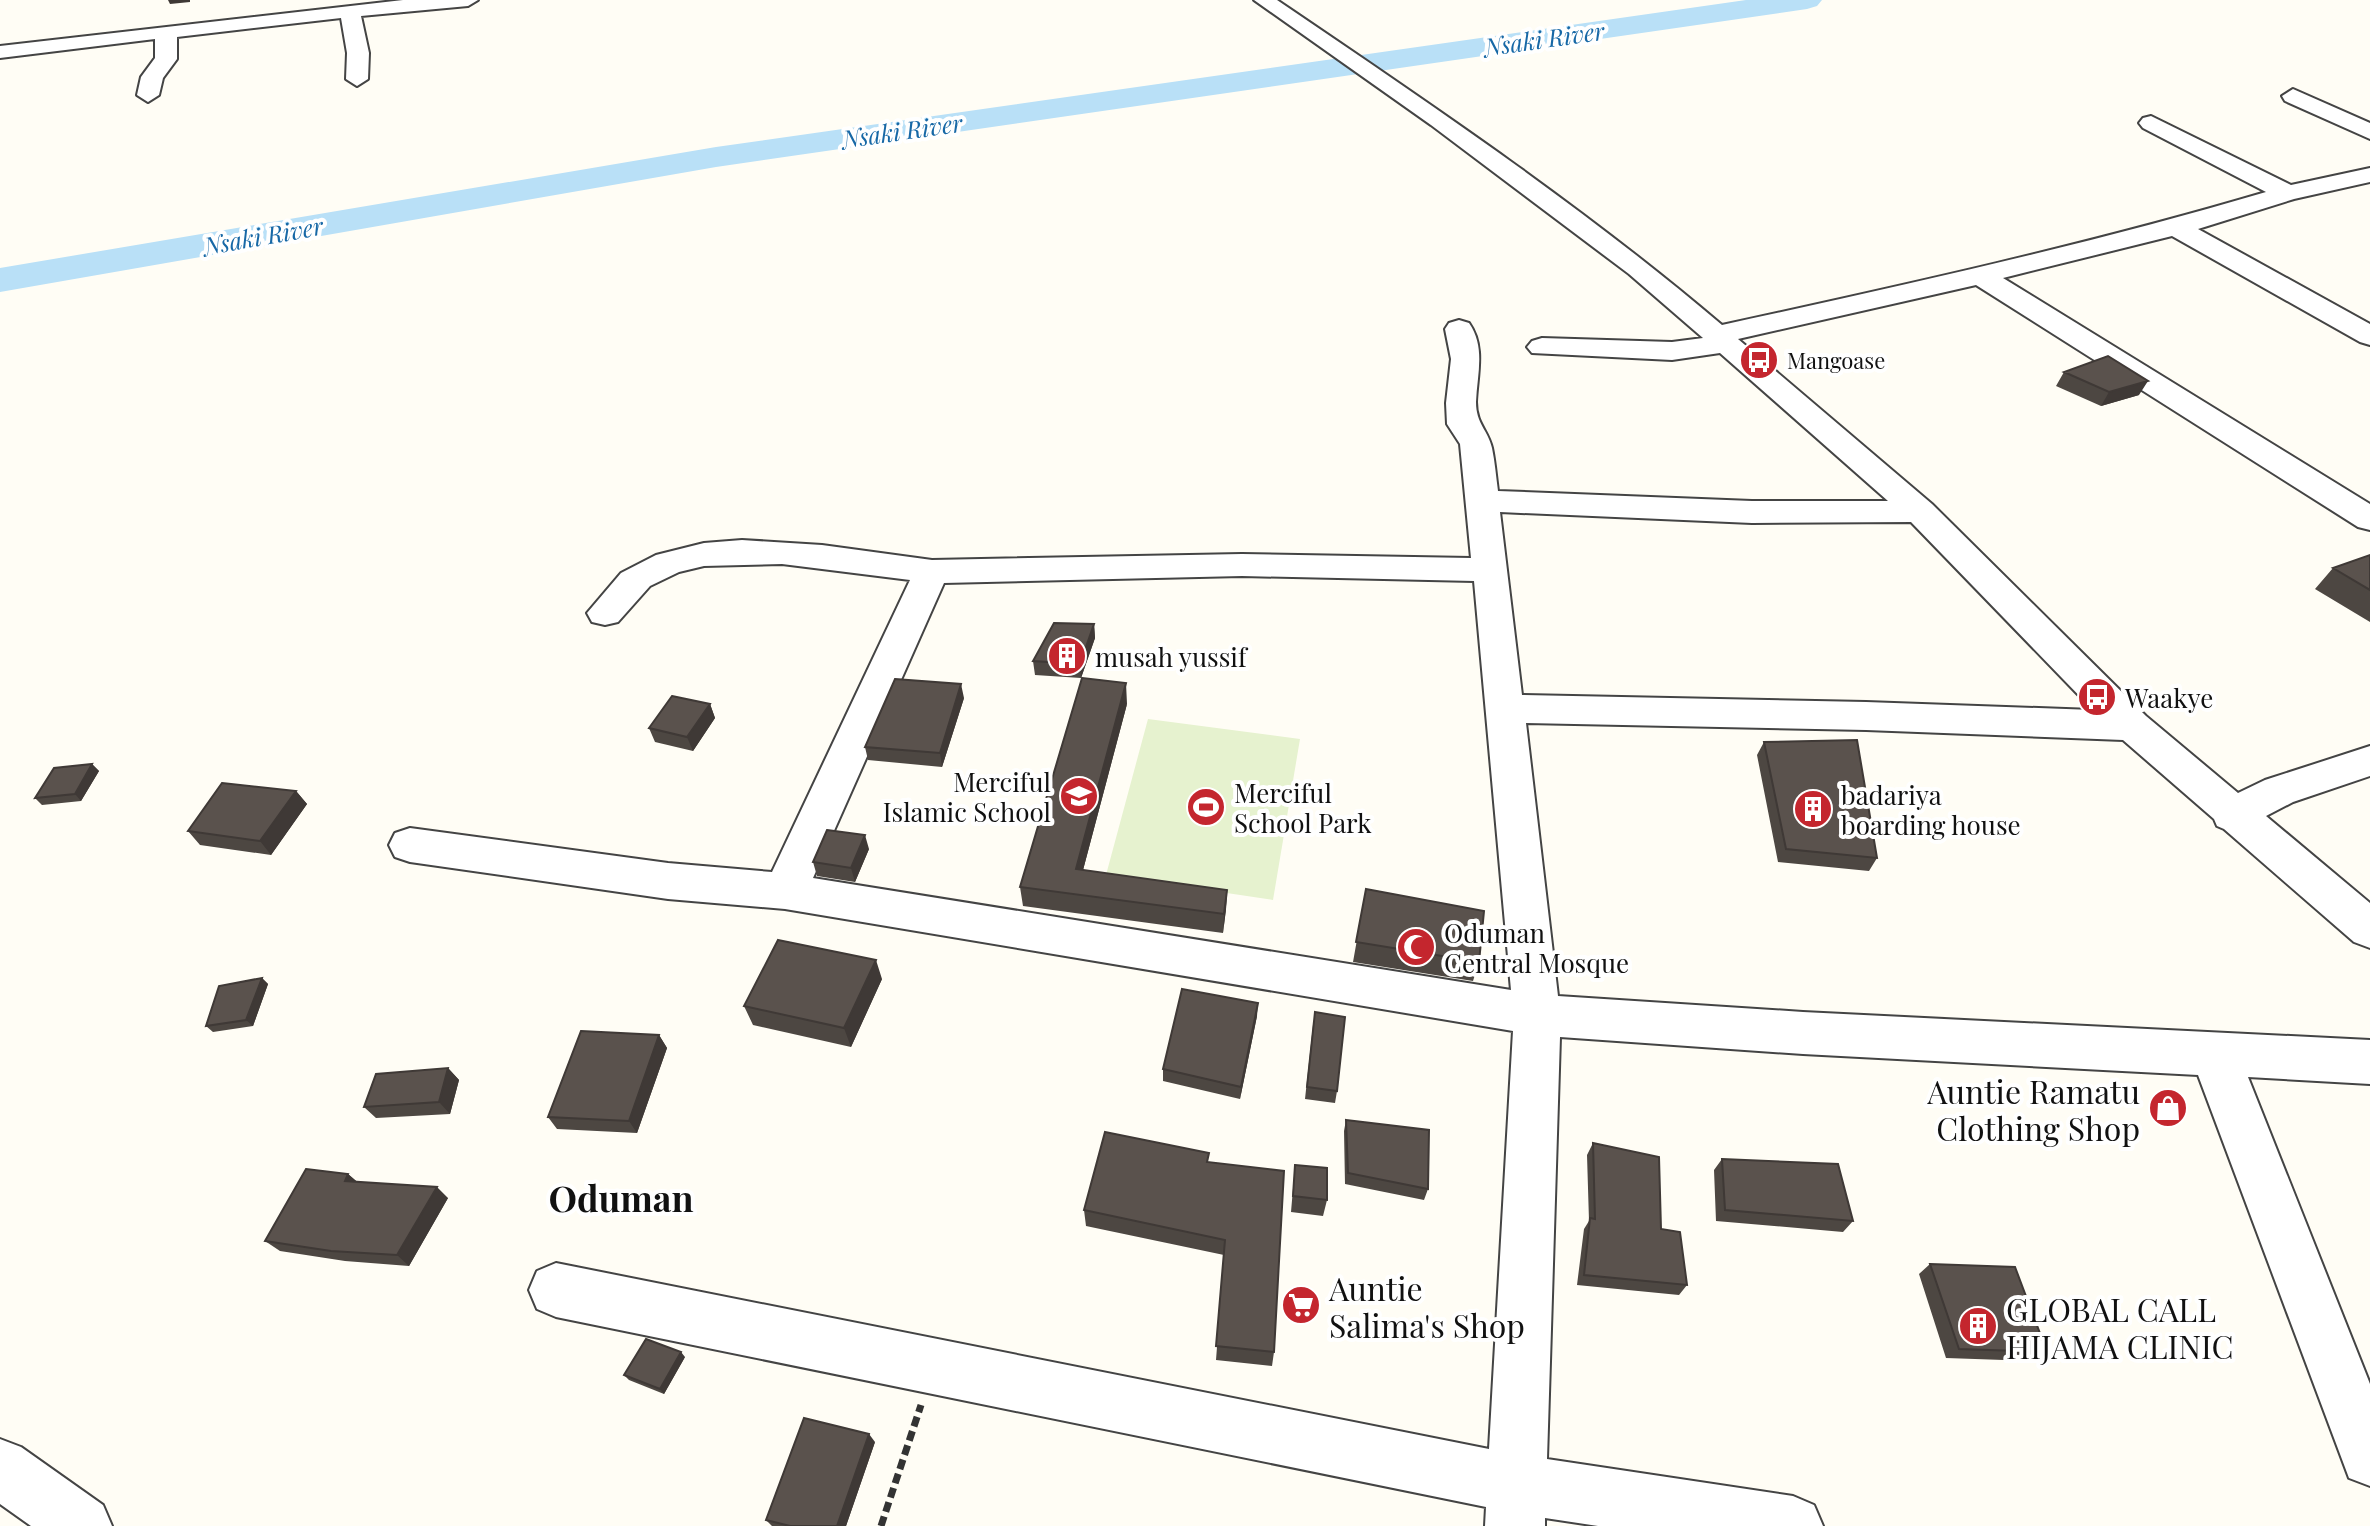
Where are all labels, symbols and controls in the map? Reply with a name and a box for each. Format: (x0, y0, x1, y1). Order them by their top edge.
water label: Nsaki River (1480, 14, 1607, 63)
water label: Nsaki River (838, 106, 965, 155)
water label: Nsaki River (199, 209, 326, 262)
bus stop icon: Mangoase (1738, 339, 1780, 381)
place label: Mangoase (1787, 345, 1885, 375)
building icon: musah yussif (1046, 635, 1088, 677)
place label: musah yussif (1095, 639, 1249, 674)
bus stop icon: Waakye (2076, 676, 2118, 718)
place label: Waakye (2124, 680, 2213, 715)
place label: Merciful Islamic School (883, 764, 1051, 829)
school or university icon: Merciful Islamic School (1058, 775, 1100, 817)
place label: Merciful School Park (1234, 775, 1372, 840)
place label: badariya boarding house (1841, 777, 2021, 842)
sports icon: Merciful School Park (1185, 786, 1227, 828)
building icon: badariya boarding house (1792, 788, 1834, 830)
place label: Oduman Central Mosque (1444, 915, 1629, 980)
mosque icon: Oduman Central Mosque (1395, 926, 1437, 968)
place label: Auntie Ramatu Clothing Shop (1926, 1069, 2140, 1149)
shop icon: Auntie Ramatu Clothing Shop (2147, 1087, 2189, 1129)
district label: Oduman (548, 1173, 694, 1221)
place label: Auntie Salima's Shop (1328, 1266, 1525, 1346)
supermarket icon: Auntie Salima's Shop (1280, 1284, 1322, 1326)
place label: GLOBAL CALL HIJAMA CLINIC (2006, 1287, 2234, 1367)
building icon: GLOBAL CALL HIJAMA CLINIC (1957, 1305, 1999, 1347)

